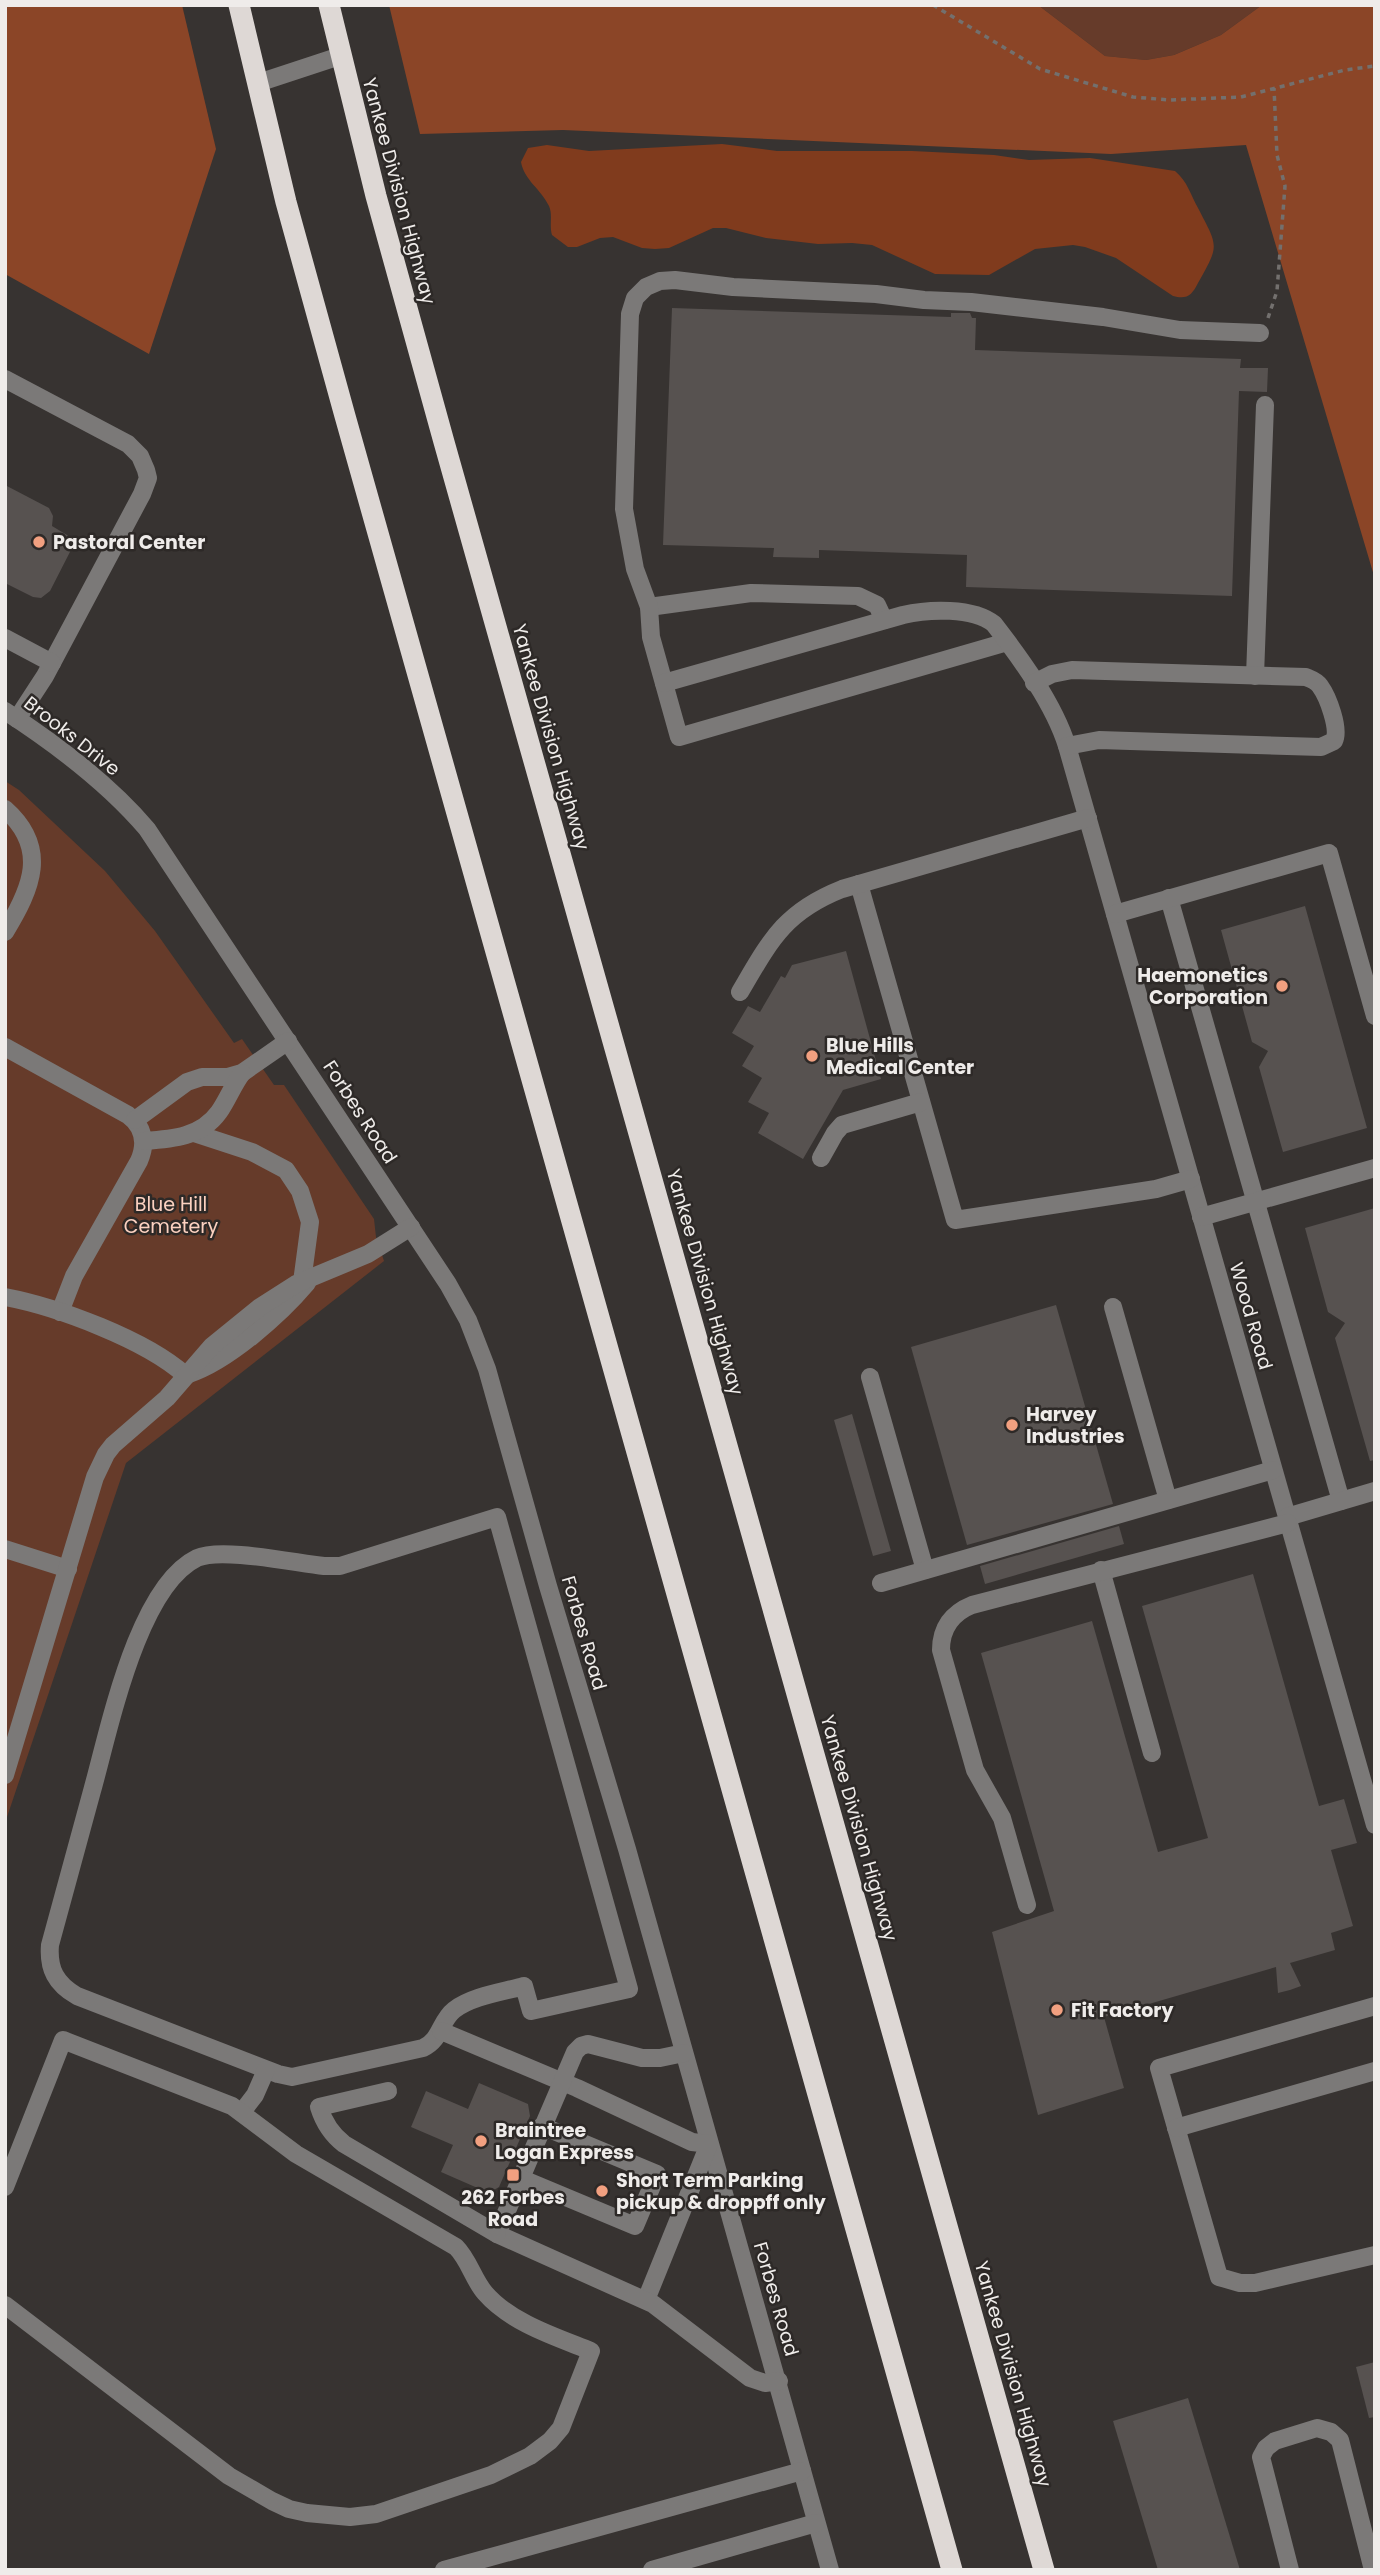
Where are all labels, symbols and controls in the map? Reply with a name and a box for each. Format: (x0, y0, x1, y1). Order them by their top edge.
street label: Yankee Division Highway (356, 75, 442, 308)
place label: Pastoral Center (53, 529, 205, 556)
marker: Pastoral Center (31, 534, 47, 550)
street label: Yankee Division Highway (506, 621, 596, 853)
street label: Brooks Drive (18, 690, 126, 782)
place label: Haemonetics Corporation (1137, 962, 1268, 1011)
marker: Haemonetics Corporation (1274, 978, 1290, 994)
place label: Blue Hills Medical Center (826, 1032, 974, 1081)
marker: Blue Hills Medical Center (804, 1048, 820, 1064)
street label: Forbes Road (317, 1055, 403, 1169)
street label: Yankee Division Highway (660, 1166, 750, 1398)
park label: Blue Hill Cemetery (124, 1191, 218, 1240)
street label: Wood Road (1223, 1259, 1279, 1373)
place label: Harvey Industries (1026, 1401, 1124, 1450)
marker: Harvey Industries (1004, 1417, 1020, 1433)
street label: Forbes Road (555, 1573, 613, 1693)
street label: Yankee Division Highway (814, 1712, 904, 1944)
place label: Fit Factory (1071, 1997, 1174, 2024)
marker: Fit Factory (1049, 2002, 1065, 2018)
place label: Braintree Logan Express (495, 2117, 634, 2166)
marker: Braintree Logan Express (473, 2133, 489, 2149)
marker: 262 Forbes Road (505, 2167, 521, 2183)
place label: Short Term Parking pickup & droppff only (616, 2167, 827, 2216)
marker: Short Term Parking pickup & droppff only (594, 2183, 610, 2199)
place label: 262 Forbes Road (461, 2184, 565, 2233)
street label: Forbes Road (747, 2239, 805, 2359)
street label: Yankee Division Highway (968, 2258, 1058, 2490)

